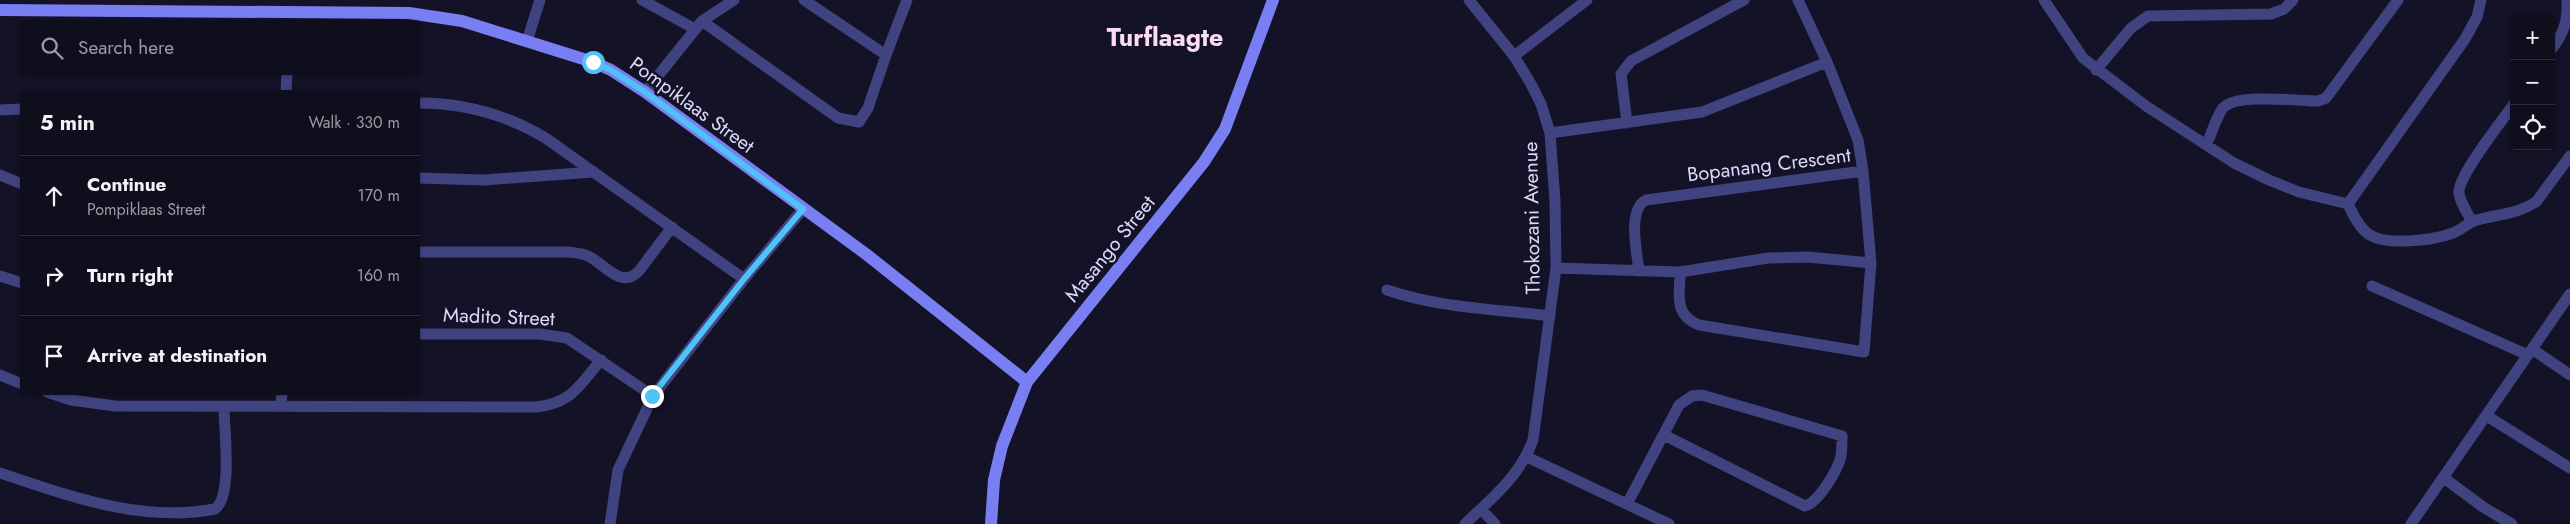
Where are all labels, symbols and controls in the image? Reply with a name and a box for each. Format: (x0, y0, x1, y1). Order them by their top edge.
map controls (2510, 15, 2555, 150)
button: + (2510, 15, 2555, 60)
district label: Turflaagte (1107, 19, 1223, 55)
search box (20, 20, 420, 75)
icon: search (38, 34, 66, 62)
text: Search here (78, 34, 174, 61)
street label: Pompiklaas Street (624, 50, 761, 160)
route start (582, 51, 605, 74)
button: − (2510, 60, 2555, 105)
button: locate (2510, 105, 2555, 150)
text: 5 min (40, 108, 95, 138)
text: Walk · 330 m (309, 111, 400, 134)
street label: Thokozani Avenue (1516, 141, 1548, 295)
street label: Bopanang Crescent (1685, 141, 1853, 189)
text: Continue (87, 171, 166, 198)
icon: ahead (40, 182, 68, 210)
text: 170 m (358, 184, 400, 207)
street label: Masango Street (1058, 189, 1162, 309)
text: Pompiklaas Street (87, 198, 205, 221)
icon: right (40, 262, 68, 290)
text: Turn right (87, 262, 173, 289)
text: 160 m (357, 264, 400, 287)
street label: Madito Street (443, 301, 556, 333)
icon: arrive (40, 342, 68, 370)
text: Arrive at destination (87, 342, 267, 369)
route end (641, 385, 664, 408)

